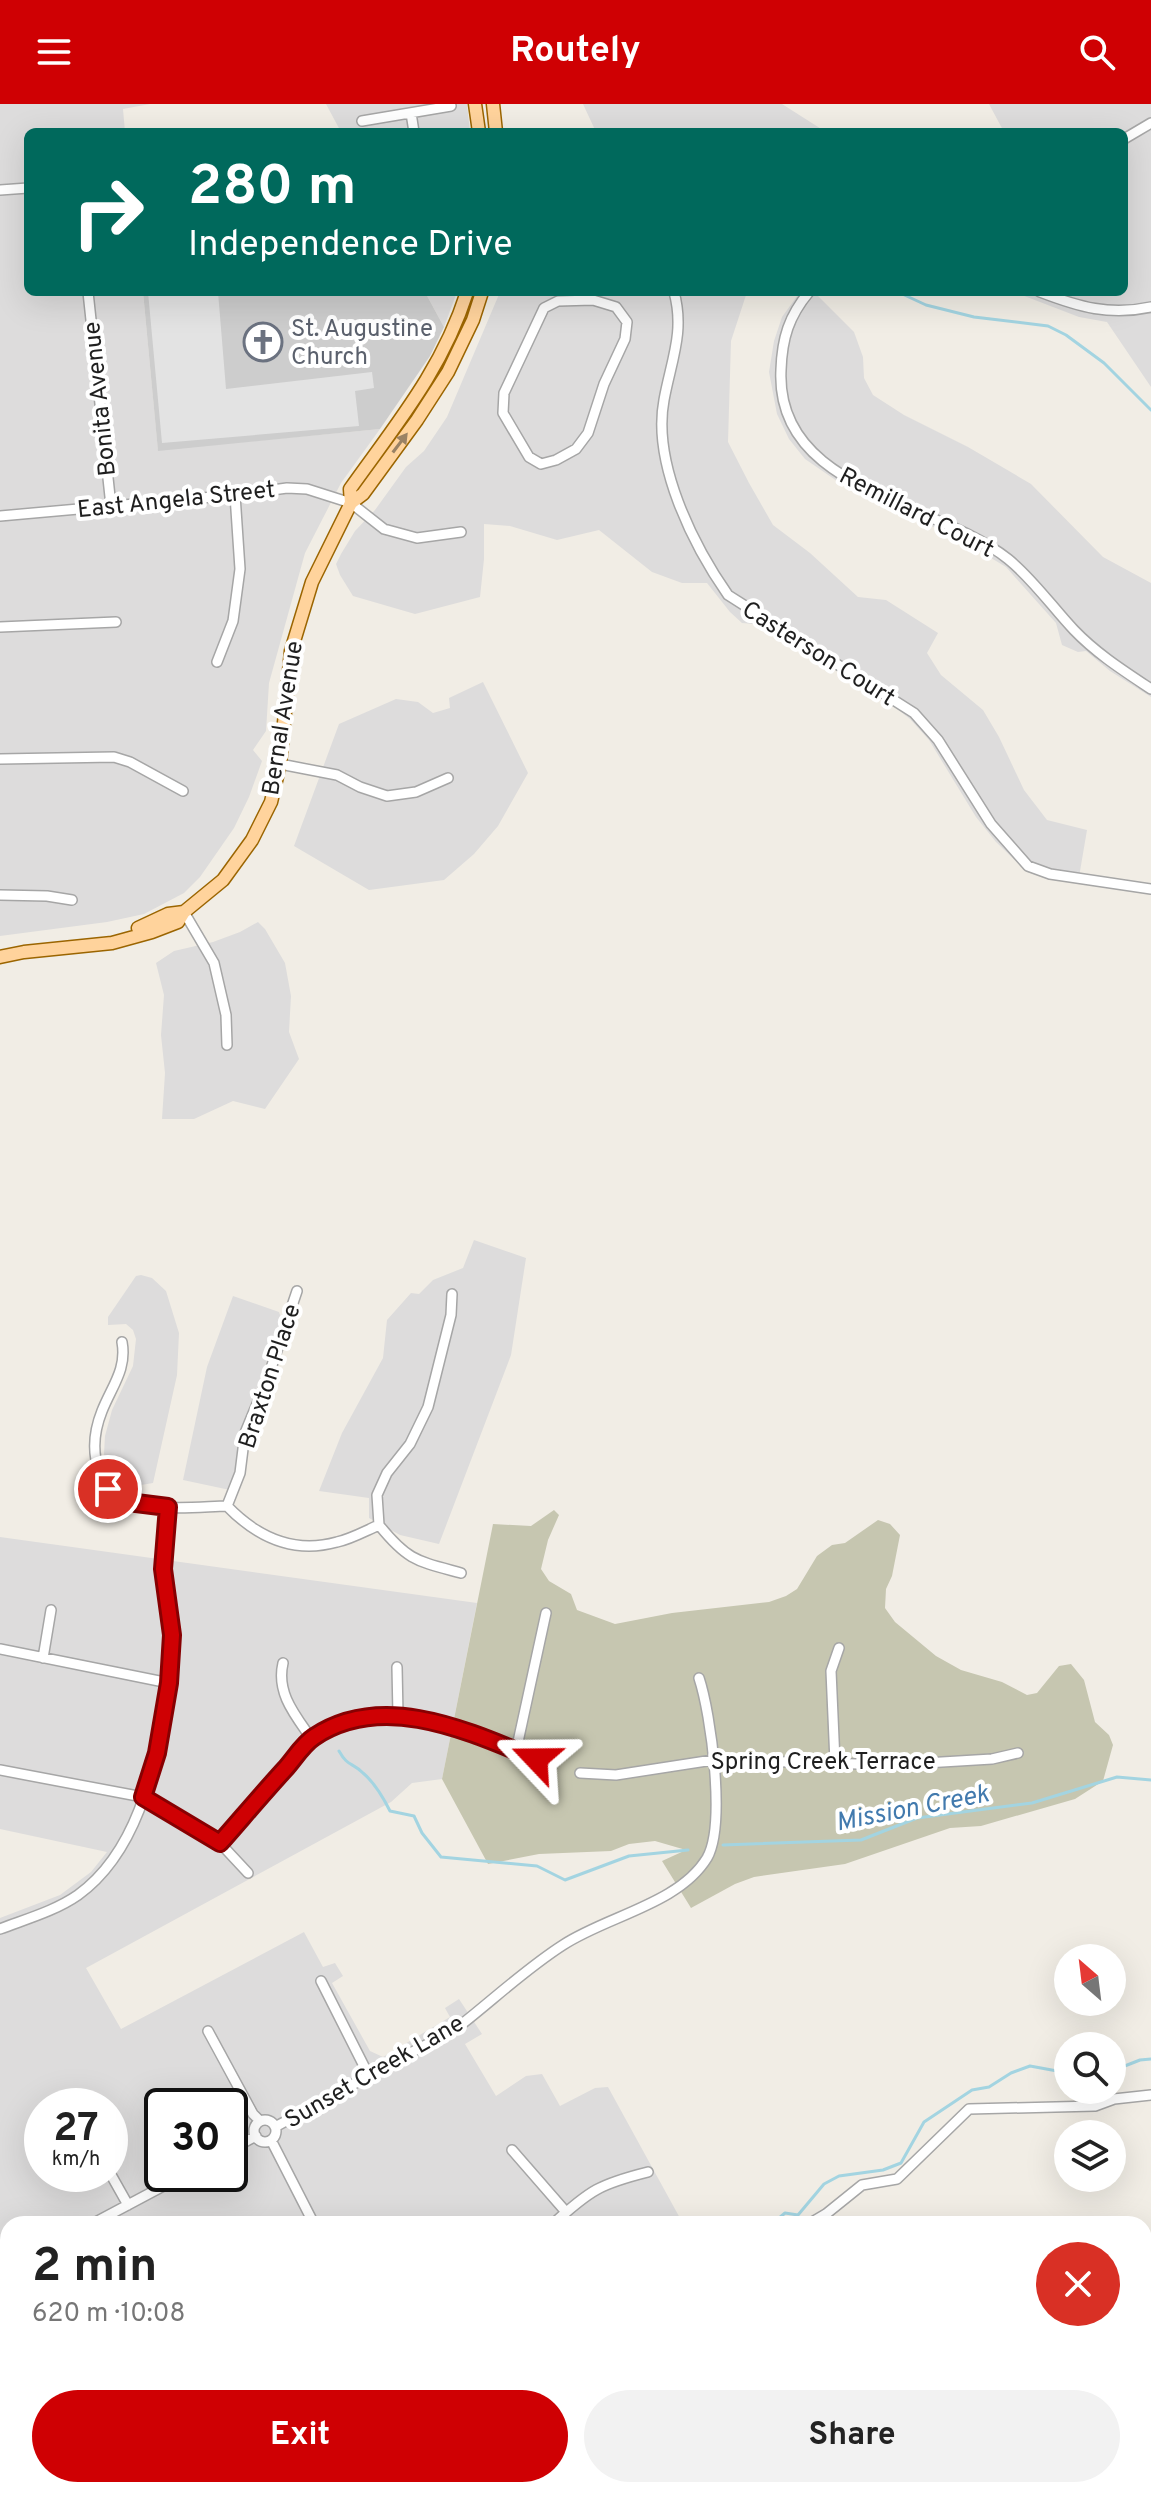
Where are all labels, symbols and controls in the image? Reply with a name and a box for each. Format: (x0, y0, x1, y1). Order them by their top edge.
text: Routely (510, 29, 641, 75)
icon: menu (32, 30, 76, 74)
icon: search (1075, 30, 1119, 74)
text: 280 m (188, 154, 356, 224)
icon: right (56, 160, 160, 264)
text: Independence Drive (188, 223, 513, 269)
place label: St. Augustine Church (291, 315, 433, 373)
street label: Bonita Avenue (78, 320, 124, 478)
church icon: St. Augustine Church (242, 321, 284, 363)
one-way arrow (391, 433, 407, 454)
street label: Remillard Court (834, 462, 999, 566)
street label: East Angela Street (76, 476, 277, 526)
street label: Casterson Court (736, 596, 900, 714)
street label: Bernal Avenue (257, 639, 311, 798)
street label: Braxton Place (233, 1300, 308, 1453)
pin (74, 1455, 142, 1523)
icon: arrive (86, 1467, 130, 1511)
position arrow (494, 1717, 578, 1801)
street label: Spring Creek Terrace (710, 1748, 936, 1778)
water label: Mission Creek (833, 1778, 993, 1840)
north arrow (1054, 1944, 1126, 2016)
map controls (1054, 1944, 1126, 2192)
street label: Sunset Creek Lane (280, 2009, 470, 2136)
button: search (1054, 2032, 1126, 2104)
speed limit sign: 30 (144, 2088, 248, 2192)
text: 27 (53, 2105, 99, 2155)
button: layers (1054, 2120, 1126, 2192)
text: km/h (52, 2147, 100, 2173)
text: 2 min (32, 2238, 157, 2298)
button: close (1036, 2242, 1120, 2326)
text: 620 m · 10:08 (32, 2298, 185, 2331)
button: Exit (32, 2390, 568, 2482)
button: Share (584, 2390, 1120, 2482)

